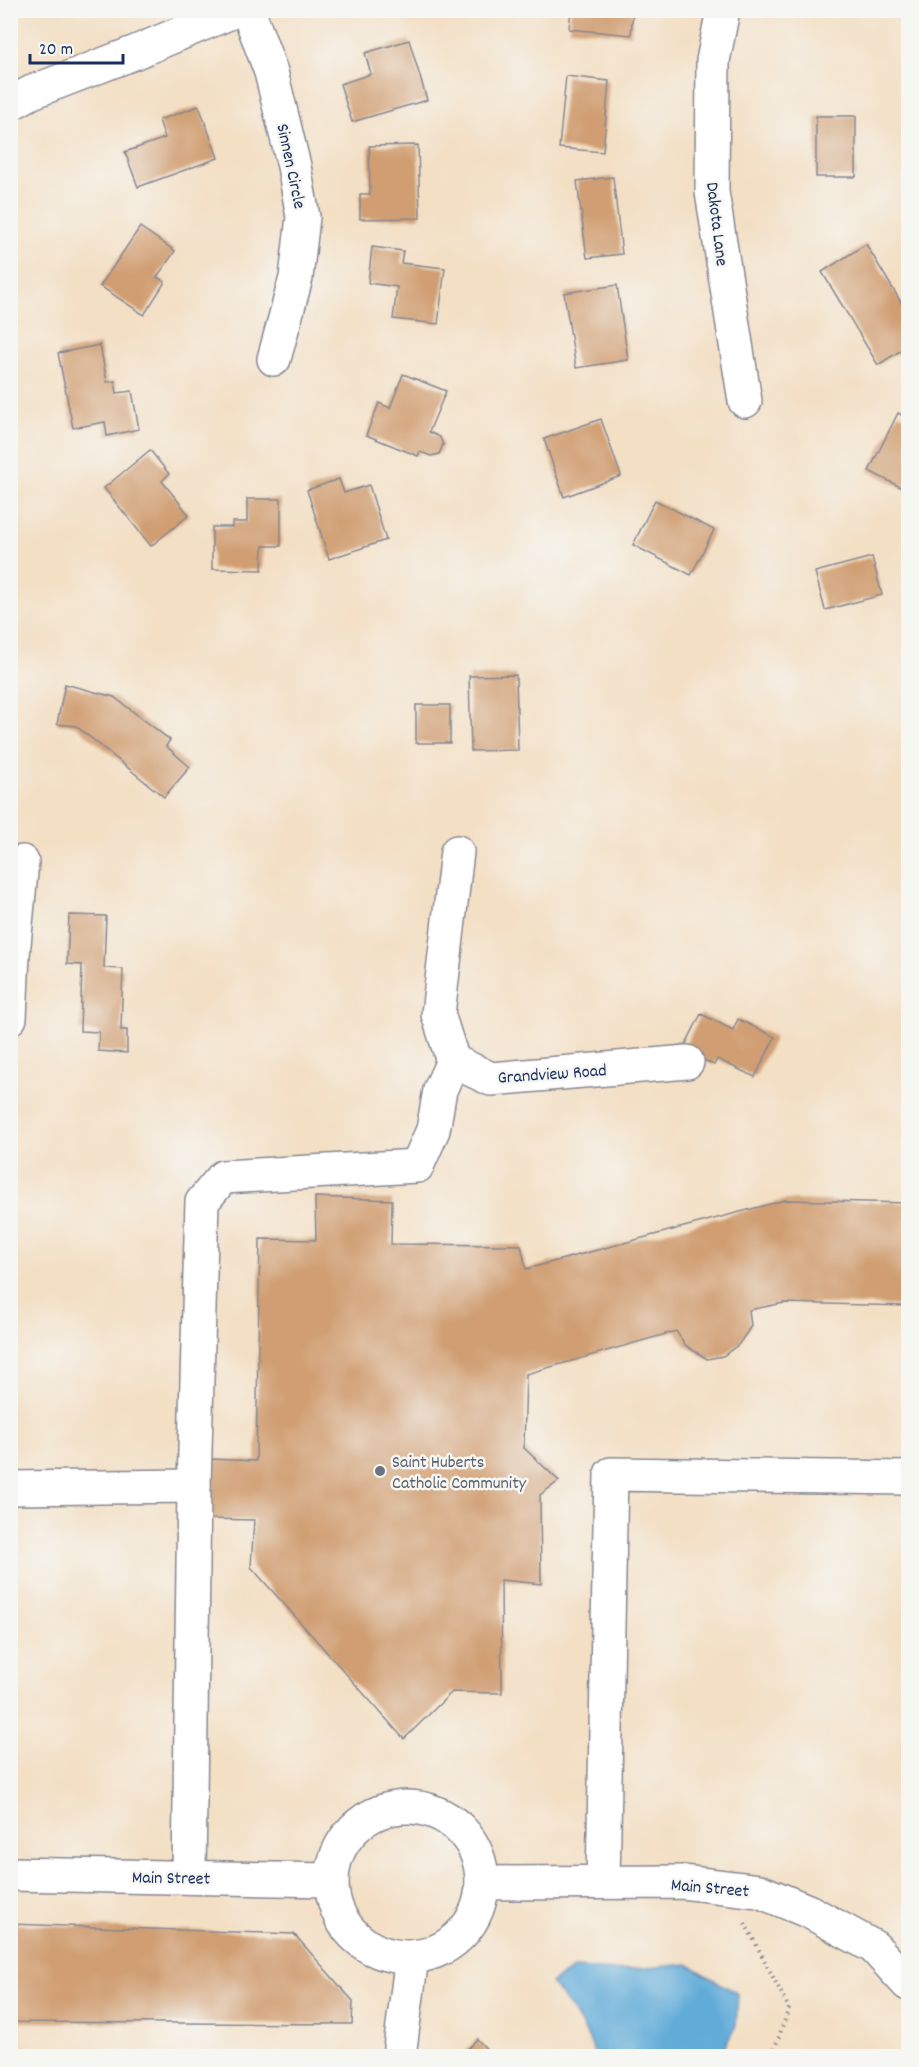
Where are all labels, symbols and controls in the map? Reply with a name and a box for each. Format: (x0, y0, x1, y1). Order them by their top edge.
scale bar (30, 27, 123, 65)
text: 20 m (39, 38, 73, 63)
street label: Sinnen Circle (268, 122, 311, 212)
street label: Dakota Lane (698, 181, 733, 268)
street label: Grandview Road (497, 1059, 607, 1092)
place label: Saint Huberts Catholic Community (392, 1451, 527, 1497)
marker: Saint Huberts Catholic Community (373, 1464, 387, 1478)
street label: Main Street (132, 1866, 211, 1893)
street label: Main Street (670, 1874, 750, 1905)

